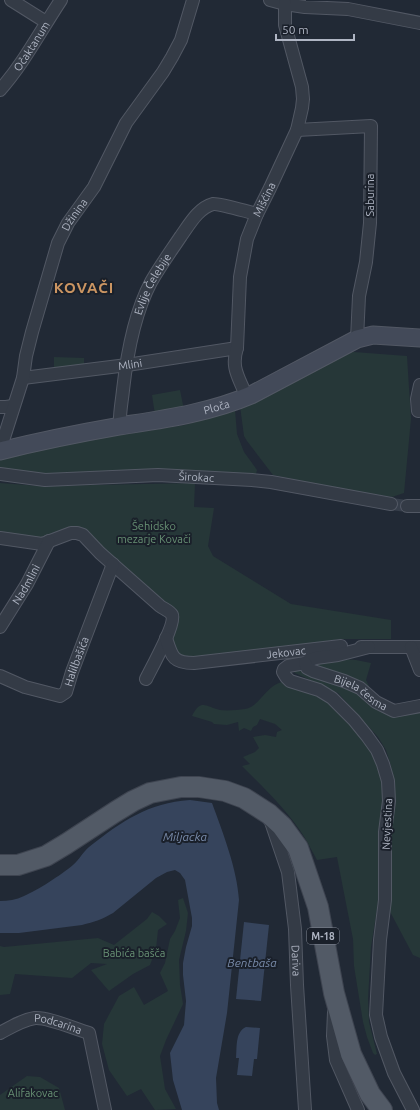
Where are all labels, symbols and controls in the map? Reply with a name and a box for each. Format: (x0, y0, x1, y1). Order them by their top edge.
scale bar (276, 16, 354, 42)
street label: Očaktanum (11, 19, 52, 73)
text: 50 m (282, 23, 309, 36)
street label: Saburina (364, 174, 376, 216)
street label: Mišćina (251, 180, 278, 219)
street label: Džinina (59, 196, 90, 233)
street label: Evlije Čelebije (132, 251, 173, 316)
district label: KOVAČI (54, 279, 114, 296)
street label: Mlini (117, 357, 143, 372)
street label: Ploča (202, 398, 231, 416)
street label: Širokac (178, 469, 214, 484)
park label: Šehidsko mezarje Kovači (117, 519, 191, 545)
street label: Nadmlini (10, 562, 42, 606)
street label: Halilbašića (62, 635, 91, 688)
street label: Jekovac (266, 644, 306, 661)
street label: Bijela česma (333, 672, 389, 713)
street label: Nevjestina (380, 798, 394, 850)
water label: Miljacka (163, 830, 208, 843)
road number: M-18 (307, 928, 339, 944)
street label: Dariva (290, 945, 303, 976)
park label: Babića bašča (103, 947, 165, 959)
water label: Bentbaša (227, 956, 277, 969)
street label: Podcarina (34, 1012, 83, 1036)
park label: Alifakovac (8, 1087, 58, 1099)

